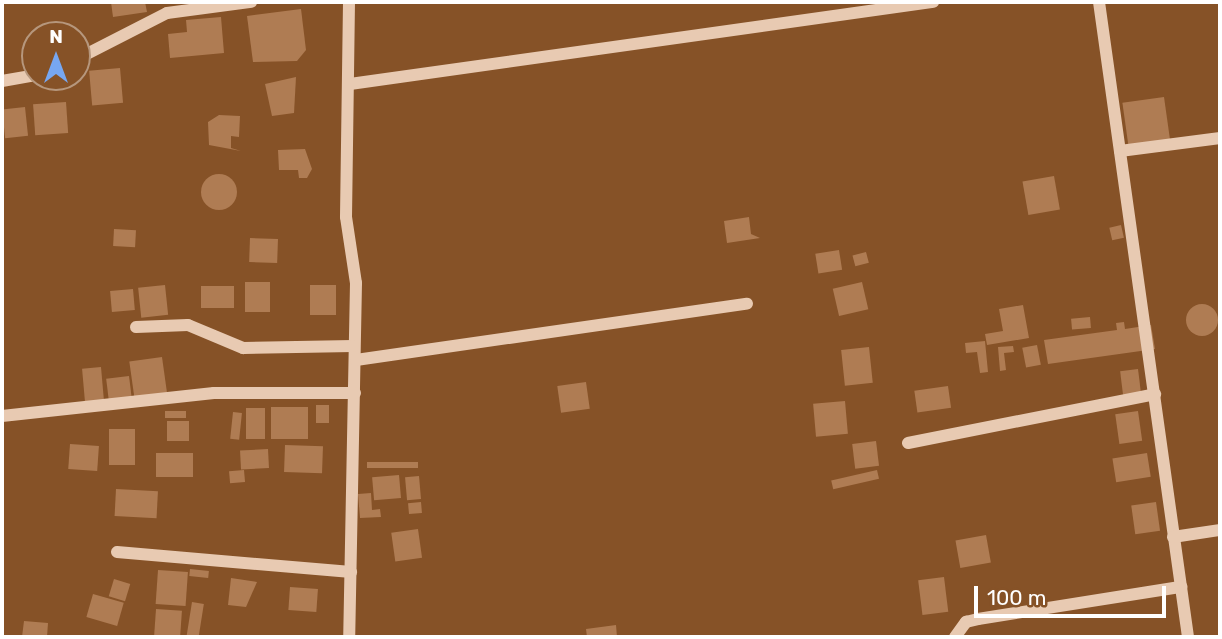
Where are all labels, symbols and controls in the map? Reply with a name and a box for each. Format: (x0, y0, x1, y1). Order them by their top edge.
north arrow (21, 21, 91, 91)
text: N (49, 25, 63, 48)
scale bar (977, 572, 1170, 616)
text: 100 m (987, 585, 1046, 610)

